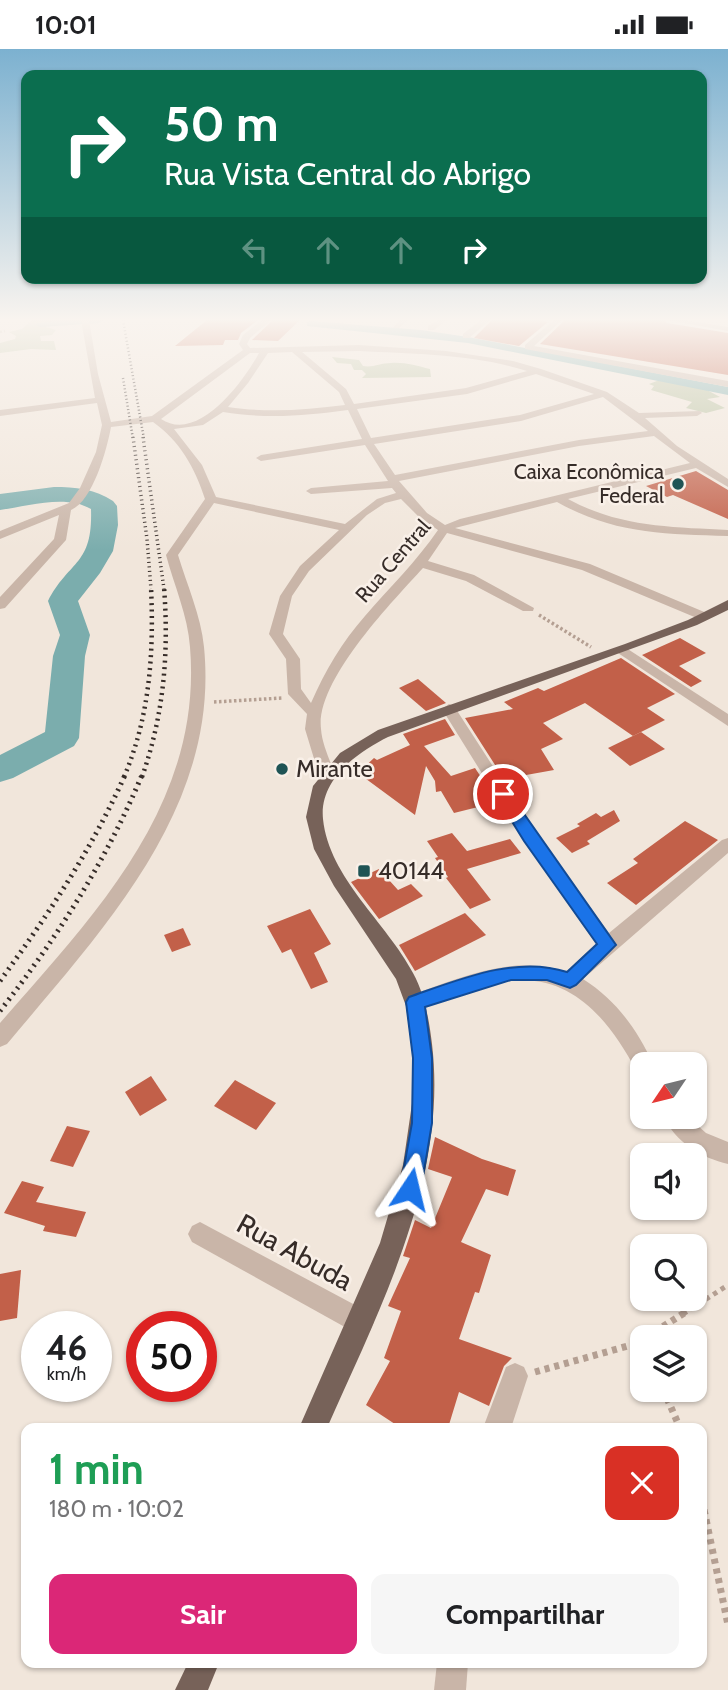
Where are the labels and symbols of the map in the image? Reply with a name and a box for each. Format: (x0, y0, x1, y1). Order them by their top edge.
place label: Caixa Econômica Federal (514, 459, 664, 508)
marker: Caixa Econômica Federal (670, 476, 686, 492)
street label: Rua Central (350, 514, 435, 607)
place label: Mirante (296, 754, 373, 783)
marker: Mirante (274, 761, 290, 777)
pin (473, 764, 533, 824)
place label: 40144 (378, 856, 444, 885)
marker: 40144 (356, 863, 372, 879)
north arrow (630, 1052, 707, 1129)
position arrow (373, 1152, 447, 1226)
street label: Rua Abuda (231, 1206, 359, 1298)
speed limit sign: 50 (126, 1311, 217, 1402)

